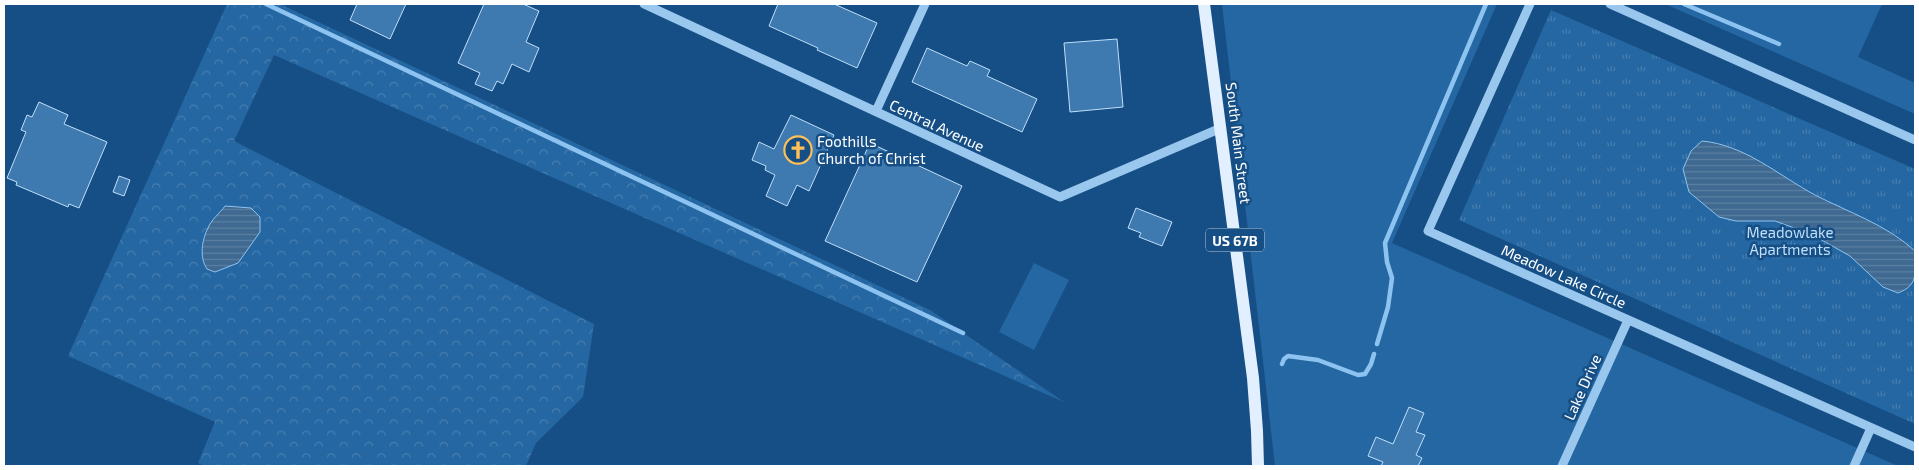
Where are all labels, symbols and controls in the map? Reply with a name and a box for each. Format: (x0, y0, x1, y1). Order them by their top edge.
street label: South Main Street (1223, 81, 1255, 205)
street label: Central Avenue (887, 95, 987, 155)
place label: Foothills Church of Christ (817, 132, 926, 167)
church icon: Foothills Church of Christ (783, 135, 813, 165)
park label: Meadowlake Apartments (1746, 223, 1834, 258)
road number: US 67B (1206, 228, 1264, 252)
street label: Meadow Lake Circle (1499, 240, 1629, 312)
street label: Lake Drive (1559, 351, 1605, 423)

